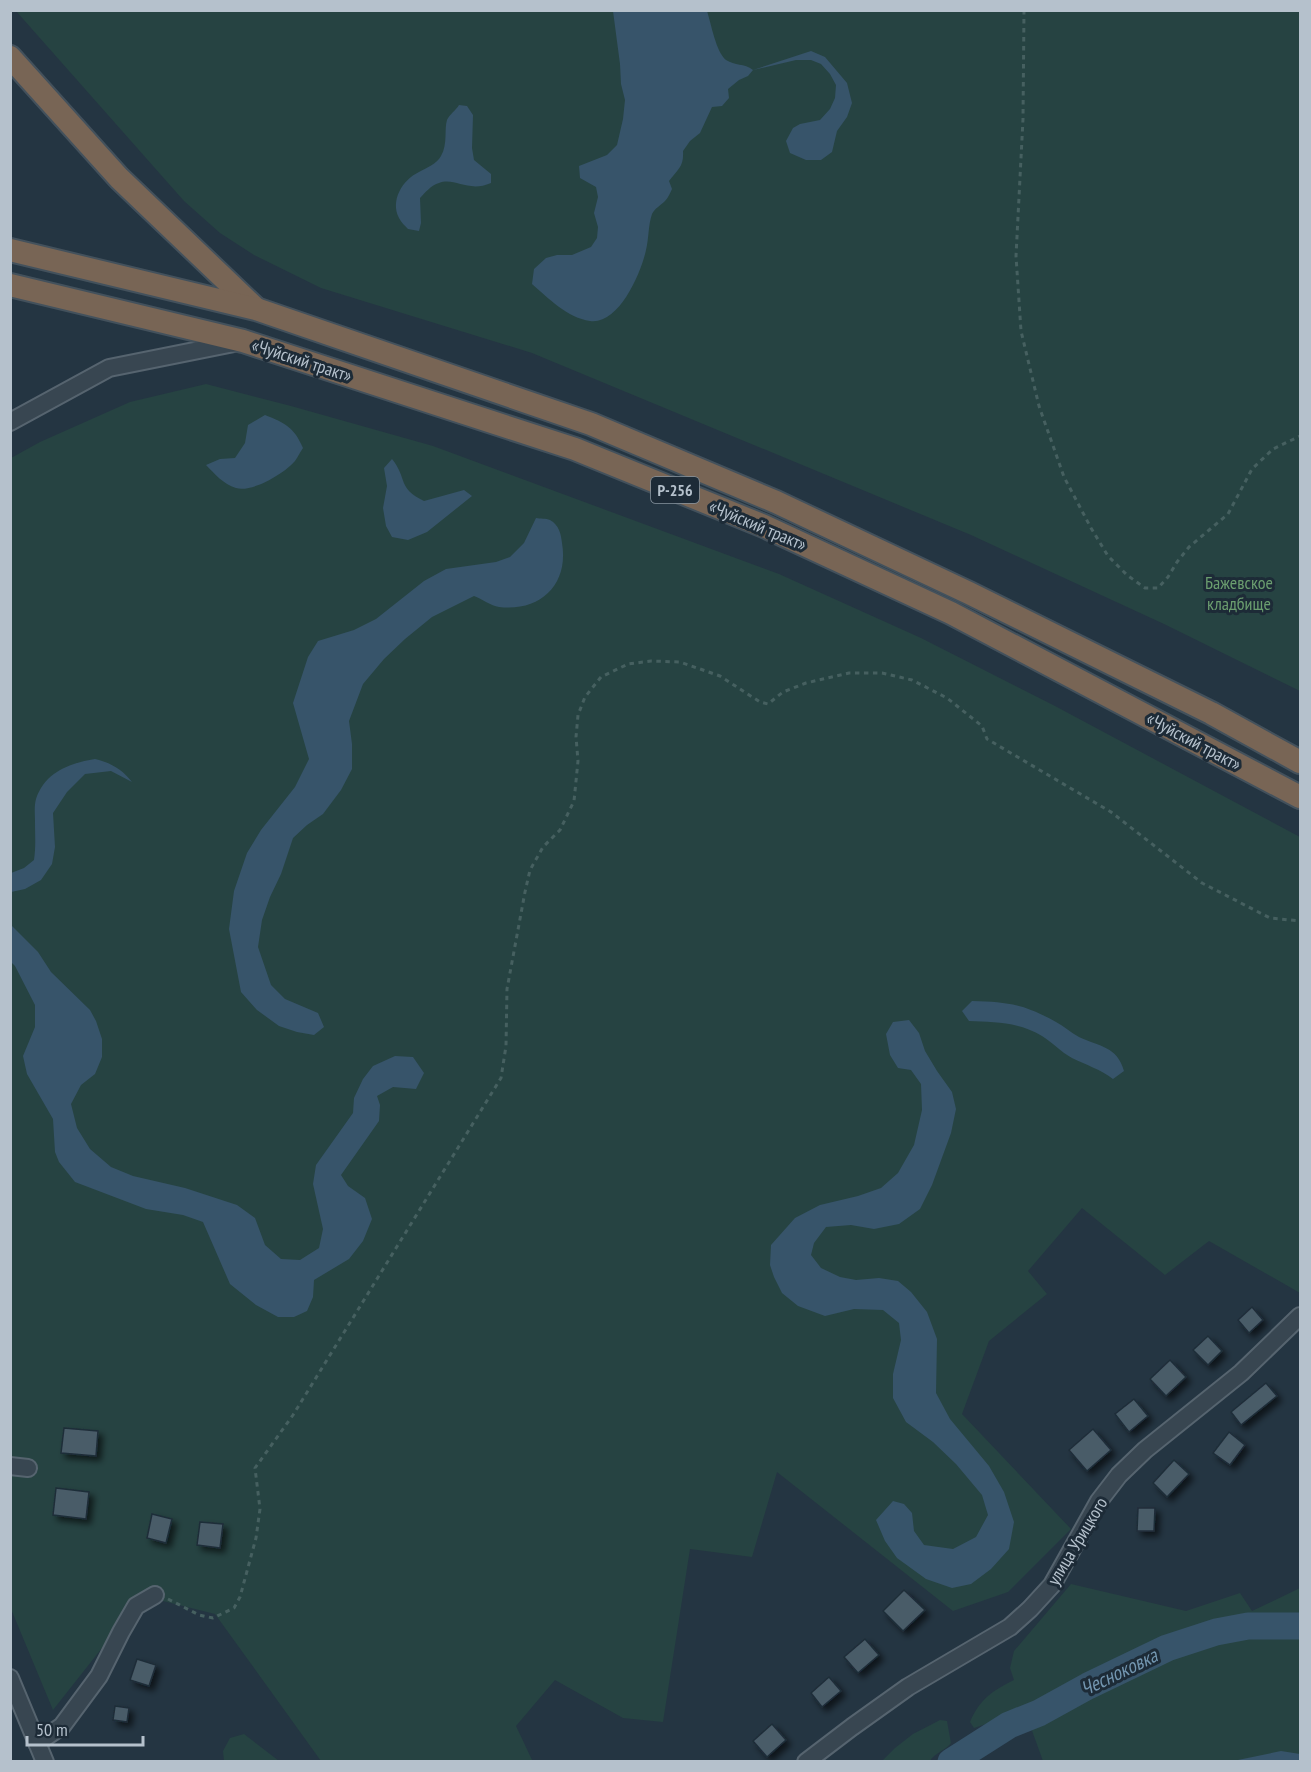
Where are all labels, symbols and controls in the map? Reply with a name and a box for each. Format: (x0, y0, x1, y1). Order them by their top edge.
street label: «Чуйский тракт» (249, 333, 355, 387)
road number: Р-256 (651, 477, 699, 503)
street label: «Чуйский тракт» (706, 494, 810, 556)
park label: Бажевское кладбище (1205, 571, 1273, 615)
street label: «Чуйский тракт» (1143, 706, 1245, 776)
street label: улица Урицкого (1042, 1493, 1112, 1589)
water label: Чесноковка (1076, 1642, 1163, 1702)
scale bar (27, 1709, 142, 1747)
text: 50 m (36, 1718, 68, 1741)

